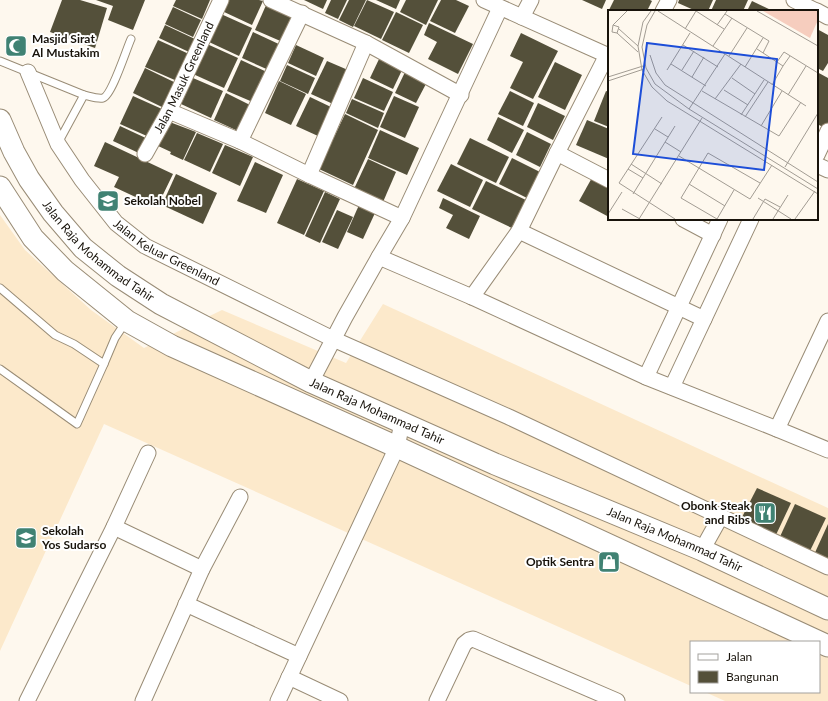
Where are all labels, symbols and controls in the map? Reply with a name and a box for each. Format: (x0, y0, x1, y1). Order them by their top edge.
inset map (608, 10, 818, 220)
street label: Jalan Masuk Greenland (150, 19, 217, 136)
place label: Masjid Sirat Al Mustakim (31, 31, 100, 60)
mosque icon: Masjid Sirat Al Mustakim (3, 33, 29, 59)
school or university icon: Sekolah Nobel (95, 188, 121, 214)
place label: Sekolah Nobel (124, 193, 201, 208)
street label: Jalan Raja Mohammad Tahir (40, 197, 158, 305)
street label: Jalan Keluar Greenland (111, 216, 222, 289)
street label: Jalan Raja Mohammad Tahir (307, 374, 448, 448)
place label: Obonk Steak and Ribs (681, 498, 751, 527)
restaurant icon: Obonk Steak and Ribs (752, 500, 778, 526)
street label: Jalan Raja Mohammad Tahir (605, 503, 746, 575)
place label: Sekolah Yos Sudarso (41, 523, 106, 552)
school or university icon: Sekolah Yos Sudarso (13, 525, 39, 551)
shop icon: Optik Sentra (596, 549, 622, 575)
place label: Optik Sentra (526, 554, 594, 569)
legend (690, 641, 820, 693)
text: Jalan (726, 649, 752, 664)
text: Bangunan (726, 669, 779, 684)

